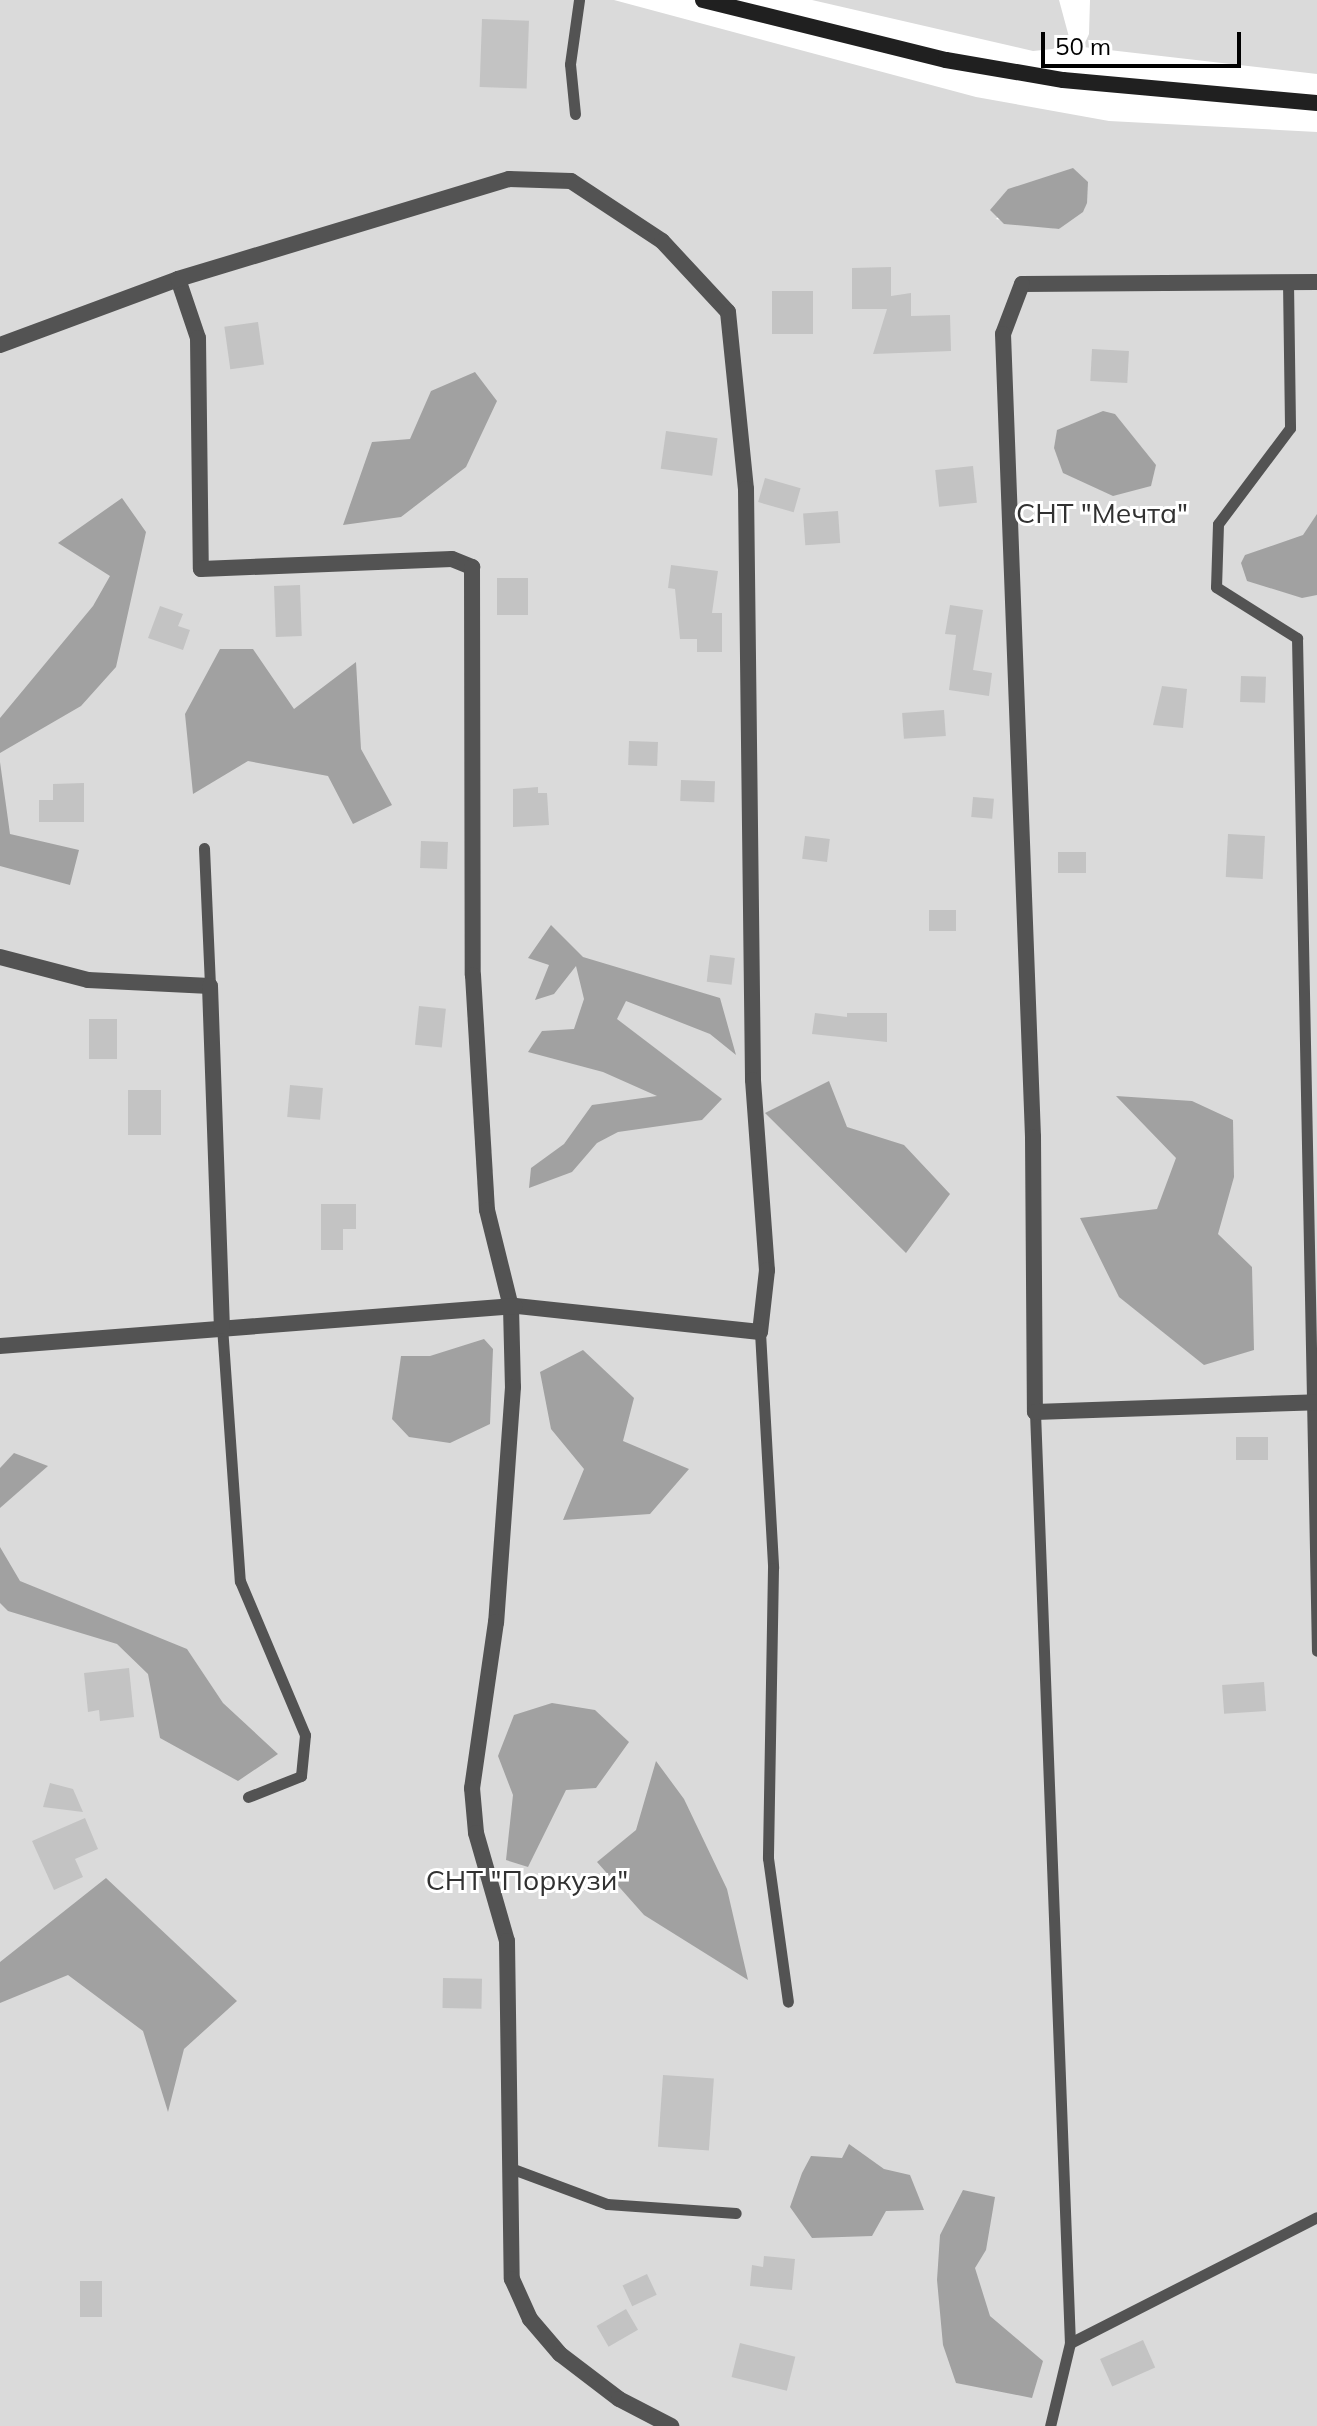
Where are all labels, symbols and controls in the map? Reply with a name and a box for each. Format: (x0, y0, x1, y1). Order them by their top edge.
scale bar (1045, 16, 1245, 66)
text: 50 m (1055, 31, 1111, 61)
park label: СНТ "Мечта" (1016, 496, 1188, 530)
park label: СНТ "Поркузи" (426, 1863, 628, 1897)

